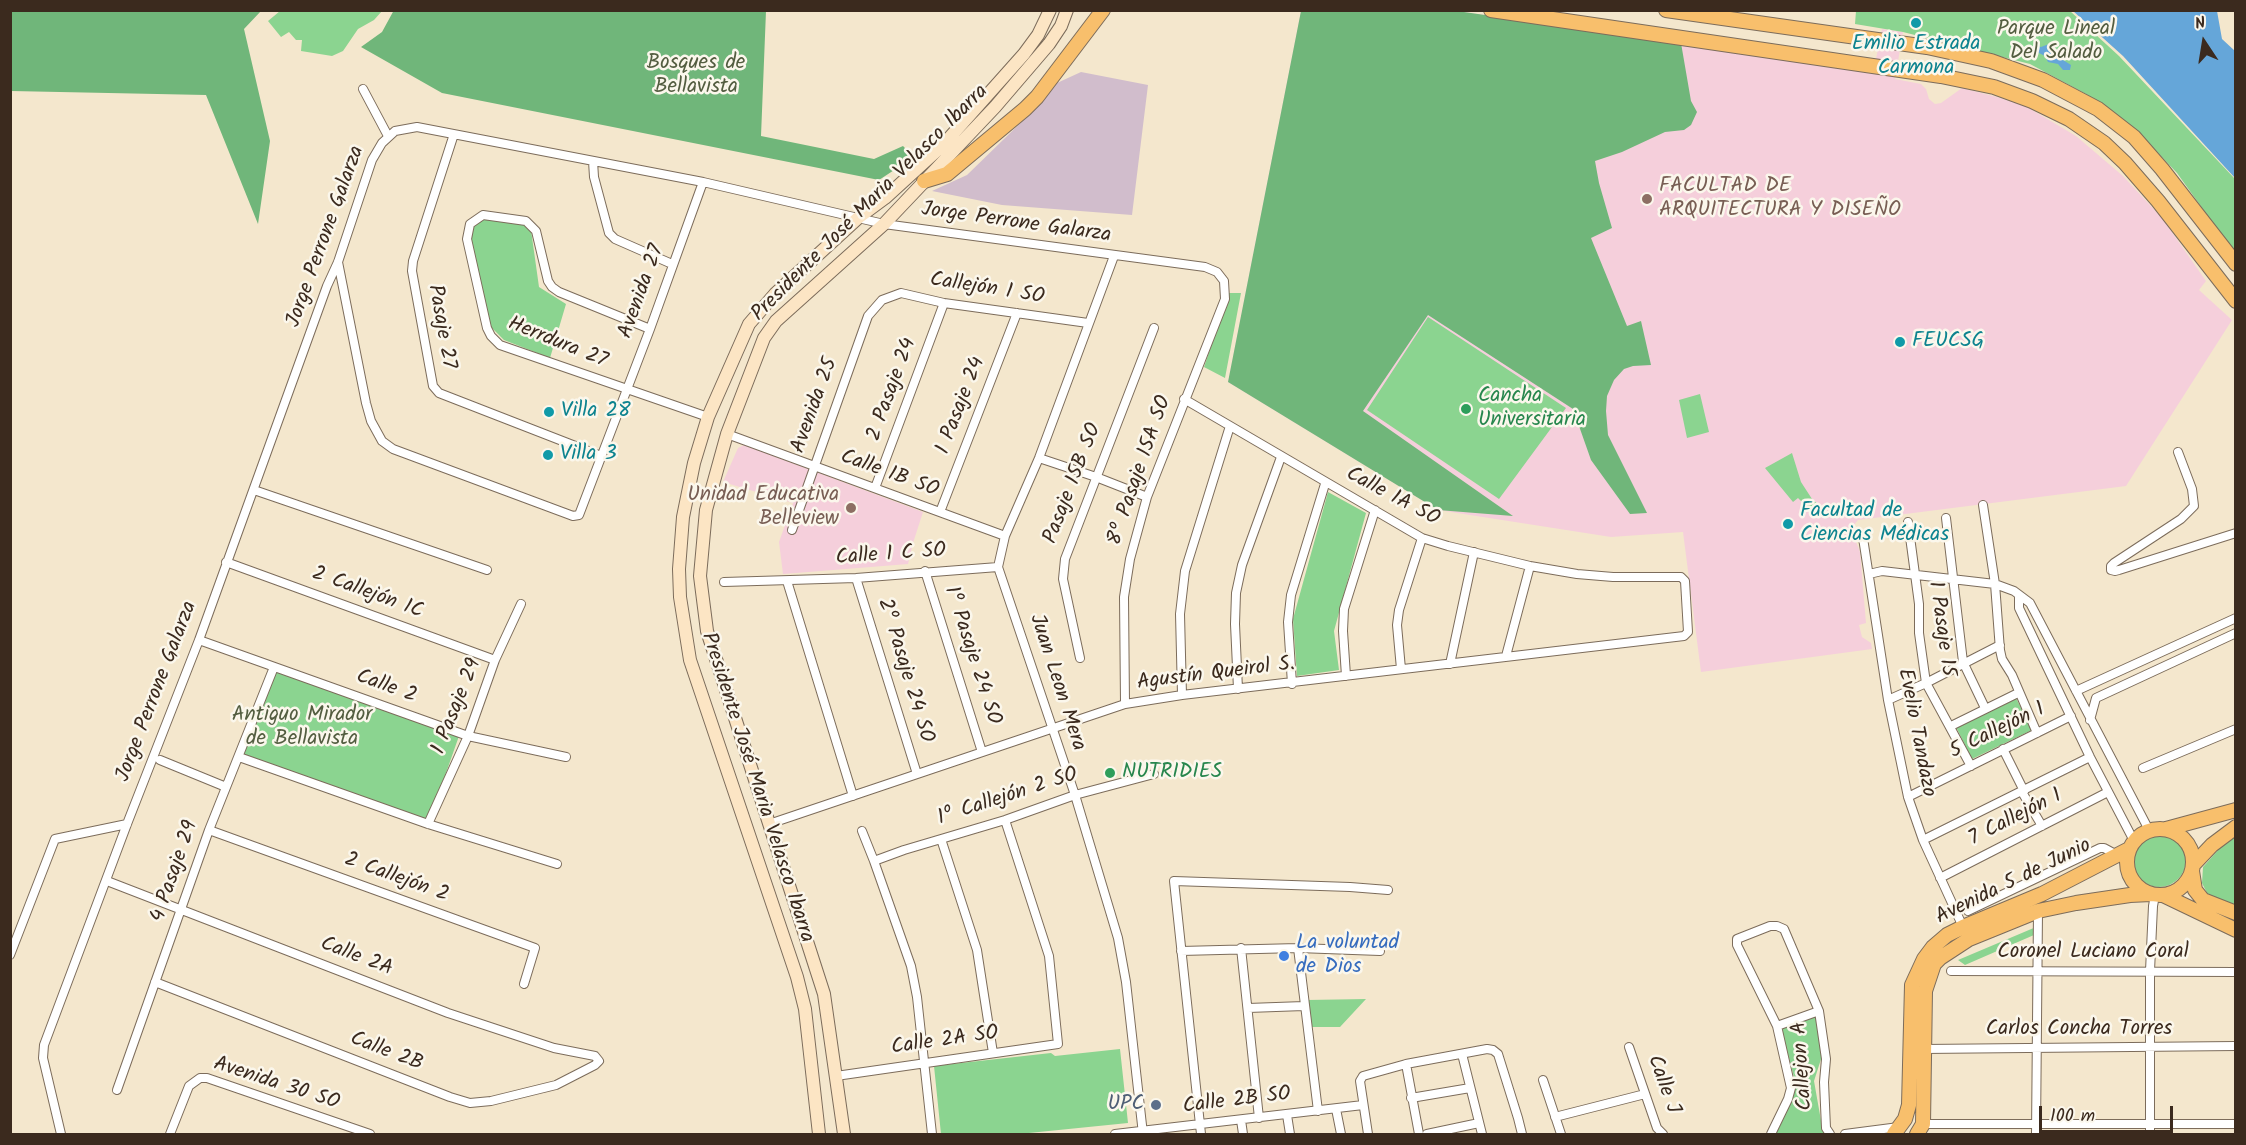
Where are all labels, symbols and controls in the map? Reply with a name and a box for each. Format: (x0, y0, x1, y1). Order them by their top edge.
text: N (2193, 11, 2208, 37)
north arrow (2174, 12, 2234, 72)
marker: Emilio Estrada Carmona (1909, 16, 1923, 30)
park label: Parque Lineal Del Salado (1997, 17, 2115, 67)
place label: Emilio Estrada Carmona (1852, 32, 1980, 82)
park label: Bosques de Bellavista (647, 51, 745, 101)
street label: Presidente José Maria Velasco Ibarra (747, 80, 995, 328)
street label: Jorge Perrone Galarza (282, 143, 372, 331)
place label: FACULTAD DE ARQUITECTURA Y DISEÑO (1659, 174, 1901, 224)
marker: FACULTAD DE ARQUITECTURA Y DISEÑO (1640, 192, 1654, 206)
street label: Jorge Perrone Galarza (920, 198, 1112, 250)
street label: Avenida 27 (614, 242, 672, 342)
street label: Callejón 1 SO (928, 269, 1046, 311)
street label: Pasaje 27 (420, 283, 460, 371)
street label: Herrdura 27 (504, 313, 610, 375)
place label: FEUCSG (1912, 329, 1984, 355)
street label: 2 Pasaje 24 (863, 335, 923, 445)
marker: FEUCSG (1893, 335, 1907, 349)
street label: 1 Pasaje 24 (932, 354, 992, 458)
street label: Avenida 25 (787, 355, 845, 457)
place label: Cancha Universitaria (1478, 384, 1586, 434)
street label: 8º Pasaje 15A SO (1104, 393, 1178, 549)
place label: Villa 28 (561, 399, 631, 425)
marker: Cancha Universitaria (1459, 402, 1473, 416)
marker: Villa 28 (542, 405, 556, 419)
street label: Pasaje 15B SO (1039, 420, 1109, 548)
place label: Villa 3 (560, 442, 617, 468)
street label: Calle 1B SO (836, 446, 942, 504)
marker: Villa 3 (541, 448, 555, 462)
street label: Calle 1A SO (1341, 463, 1443, 533)
place label: Unidad Educativa Belleview (687, 483, 839, 533)
place label: Facultad de Ciencias Médicas (1800, 499, 1949, 549)
marker: Unidad Educativa Belleview (844, 501, 858, 515)
marker: Facultad de Ciencias Médicas (1781, 517, 1795, 531)
street label: Calle 1 C SO (835, 540, 947, 572)
street label: 2 Callejón 1C (308, 562, 426, 626)
street label: 1 Pasaje 15 (1921, 580, 1959, 678)
street label: 1º Pasaje 24 SO (937, 584, 1005, 728)
street label: 2º Pasaje 24 SO (870, 596, 938, 746)
street label: Jorge Perrone Galarza (112, 598, 204, 786)
street label: Juan Leon Mera (1022, 611, 1090, 755)
street label: Presidente José Maria Velasco Ibarra (694, 630, 818, 946)
street label: Agustín Queirol S. (1136, 653, 1296, 697)
street label: 1 Pasaje 29 (427, 656, 489, 758)
street label: Calle 2 (352, 665, 420, 711)
street label: Evelio Tandazo (1890, 667, 1940, 799)
street label: 5 Callejón 1 (1946, 698, 2050, 766)
park label: Antiguo Mirador de Bellavista (232, 703, 372, 753)
place label: NUTRIDIES (1122, 760, 1222, 786)
street label: 1º Callejón 2 SO (935, 763, 1081, 833)
marker: NUTRIDIES (1103, 766, 1117, 780)
street label: 7 Callejón 1 (1965, 785, 2067, 853)
street label: 4 Pasaje 29 (147, 818, 205, 926)
street label: Avenida 5 de Junio (1932, 834, 2096, 932)
street label: 2 Callejón 2 (340, 848, 452, 910)
place label: La voluntad de Dios (1296, 931, 1399, 981)
street label: Calle 2A (316, 933, 396, 983)
street label: Coronel Luciano Coral (1997, 940, 2189, 966)
marker: La voluntad de Dios (1277, 949, 1291, 963)
street label: Carlos Concha Torres (1986, 1017, 2172, 1043)
street label: Callejon A (1788, 1021, 1820, 1111)
street label: Calle 2A SO (890, 1022, 1000, 1062)
street label: Calle 2B (346, 1028, 426, 1078)
street label: Calle J (1640, 1052, 1684, 1118)
street label: Avenida 30 SO (210, 1053, 342, 1117)
street label: Calle 2B SO (1182, 1083, 1292, 1121)
place label: UPC (1107, 1092, 1144, 1118)
scale bar (2042, 1094, 2176, 1132)
marker: UPC (1149, 1098, 1163, 1112)
text: 100 m (2050, 1102, 2095, 1131)

